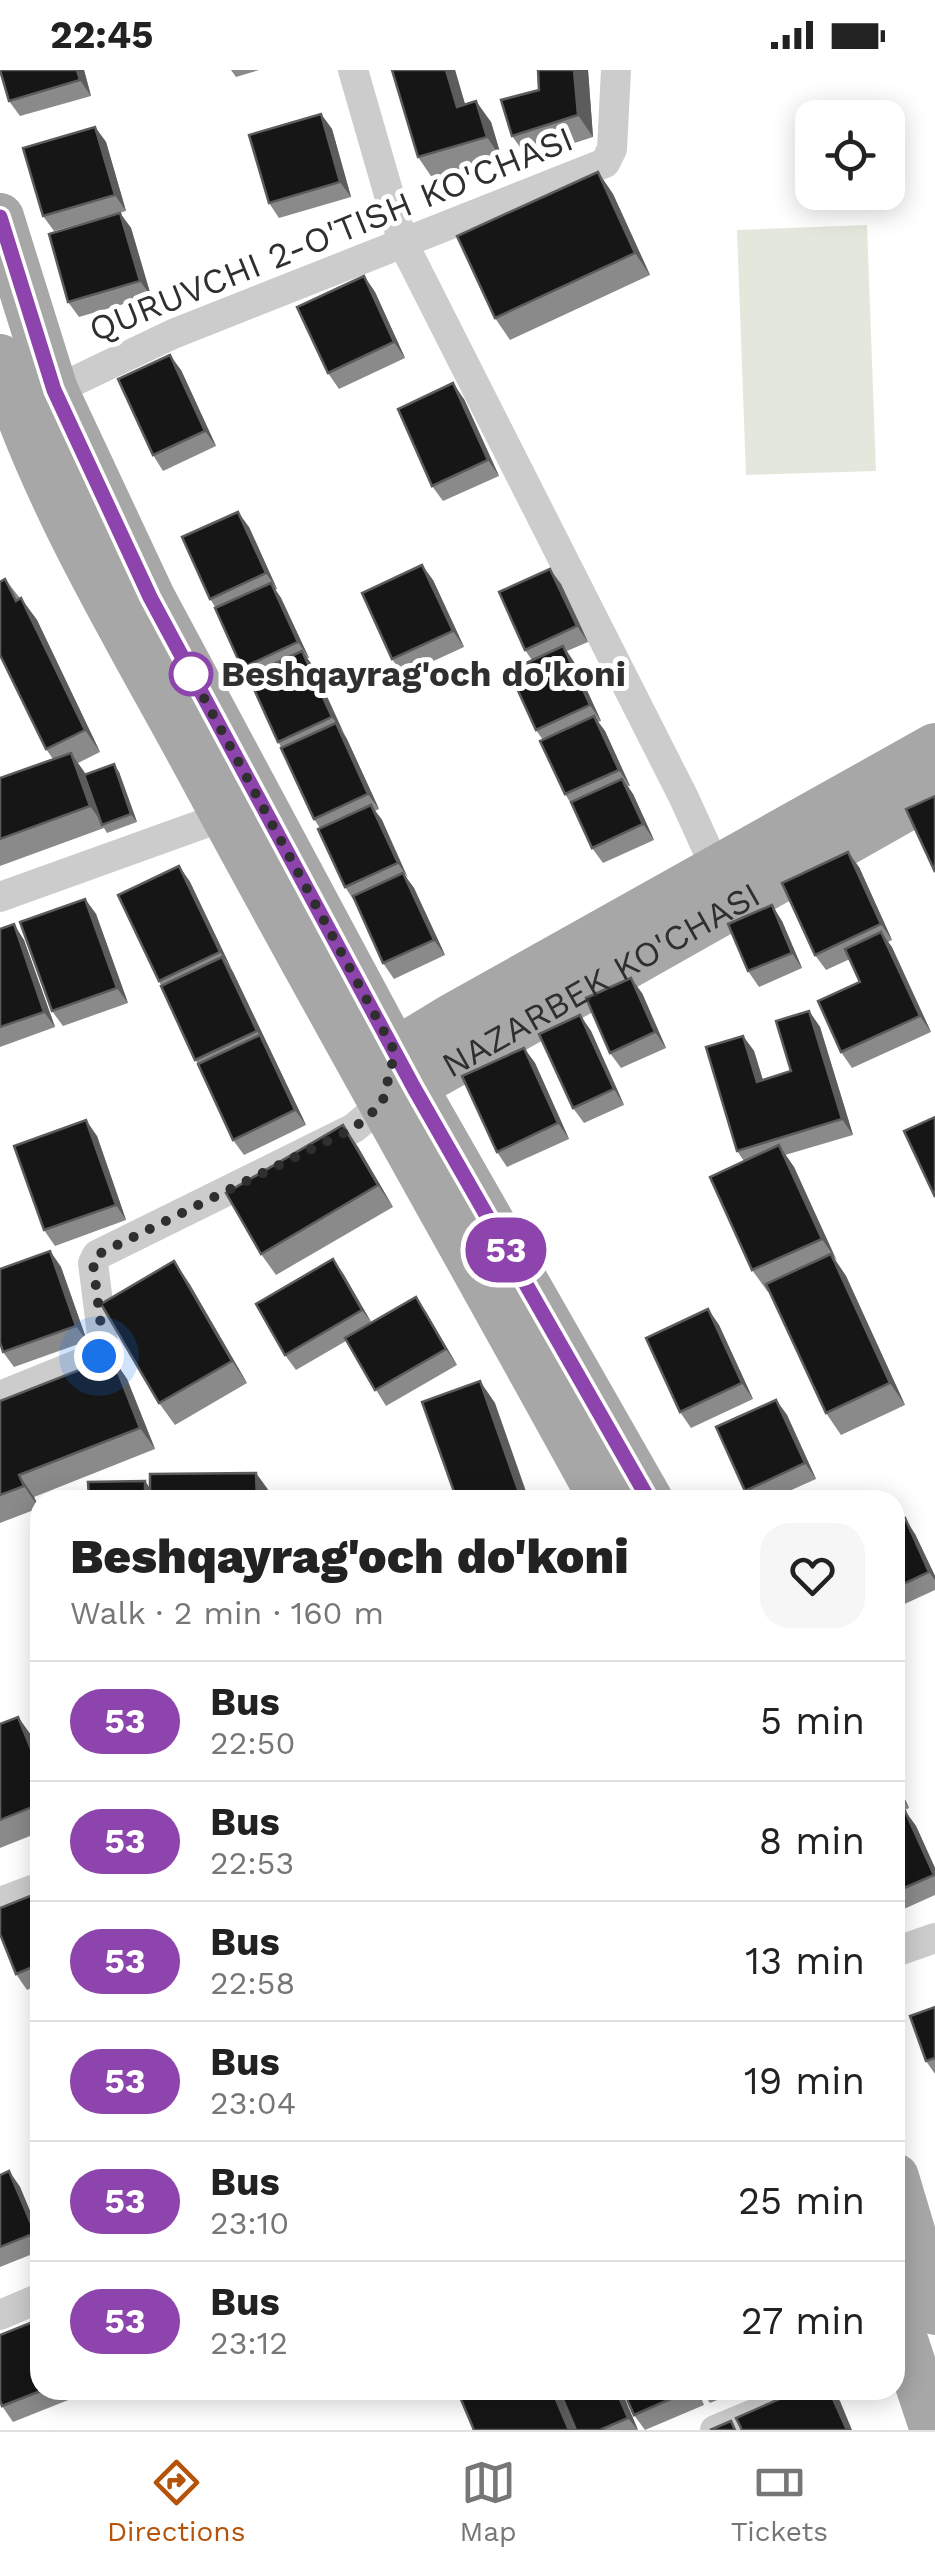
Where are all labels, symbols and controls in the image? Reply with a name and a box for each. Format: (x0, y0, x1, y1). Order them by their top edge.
text: 22:45 (50, 13, 153, 57)
map controls (795, 100, 905, 210)
button: locate (795, 100, 905, 210)
street label: QURUVCHI 2-O'TISH KO'CHASI (83, 117, 579, 351)
marker: Beshqayrag'och do'koni (170, 653, 212, 695)
place label: Beshqayrag'och do'koni (221, 653, 626, 695)
street label: NAZARBEK KO'CHASI (434, 873, 767, 1086)
line badge: 53 (461, 1218, 551, 1282)
text: 53 (485, 1229, 527, 1271)
your location (74, 1331, 124, 1381)
button: heart (760, 1523, 865, 1628)
text: Beshqayrag'och do'koni (70, 1528, 629, 1585)
text: Walk · 2 min · 160 m (70, 1594, 384, 1632)
text: Bus (210, 1680, 280, 1724)
text: 5 min (760, 1699, 865, 1743)
text: 53 (104, 1700, 146, 1742)
text: 22:50 (210, 1724, 295, 1762)
text: Bus (210, 1800, 280, 1844)
text: 8 min (759, 1819, 865, 1863)
text: 53 (104, 1820, 146, 1862)
text: 22:53 (210, 1844, 294, 1882)
text: Bus (210, 1920, 280, 1964)
text: 13 min (745, 1939, 865, 1983)
text: 53 (104, 1940, 146, 1982)
text: 22:58 (210, 1964, 295, 2002)
text: Bus (210, 2040, 280, 2084)
text: 19 min (744, 2059, 865, 2103)
text: 53 (104, 2060, 146, 2102)
text: 23:04 (210, 2084, 296, 2122)
text: Bus (210, 2160, 280, 2204)
text: 25 min (738, 2179, 865, 2223)
text: 53 (104, 2180, 146, 2222)
text: 23:10 (210, 2204, 289, 2242)
text: Bus (210, 2280, 280, 2324)
text: 27 min (741, 2299, 865, 2343)
text: 53 (104, 2300, 146, 2342)
text: 23:12 (210, 2324, 288, 2362)
tab: Directions (107, 2455, 245, 2548)
tab: Map (460, 2455, 517, 2548)
tab: Tickets (731, 2455, 828, 2548)

